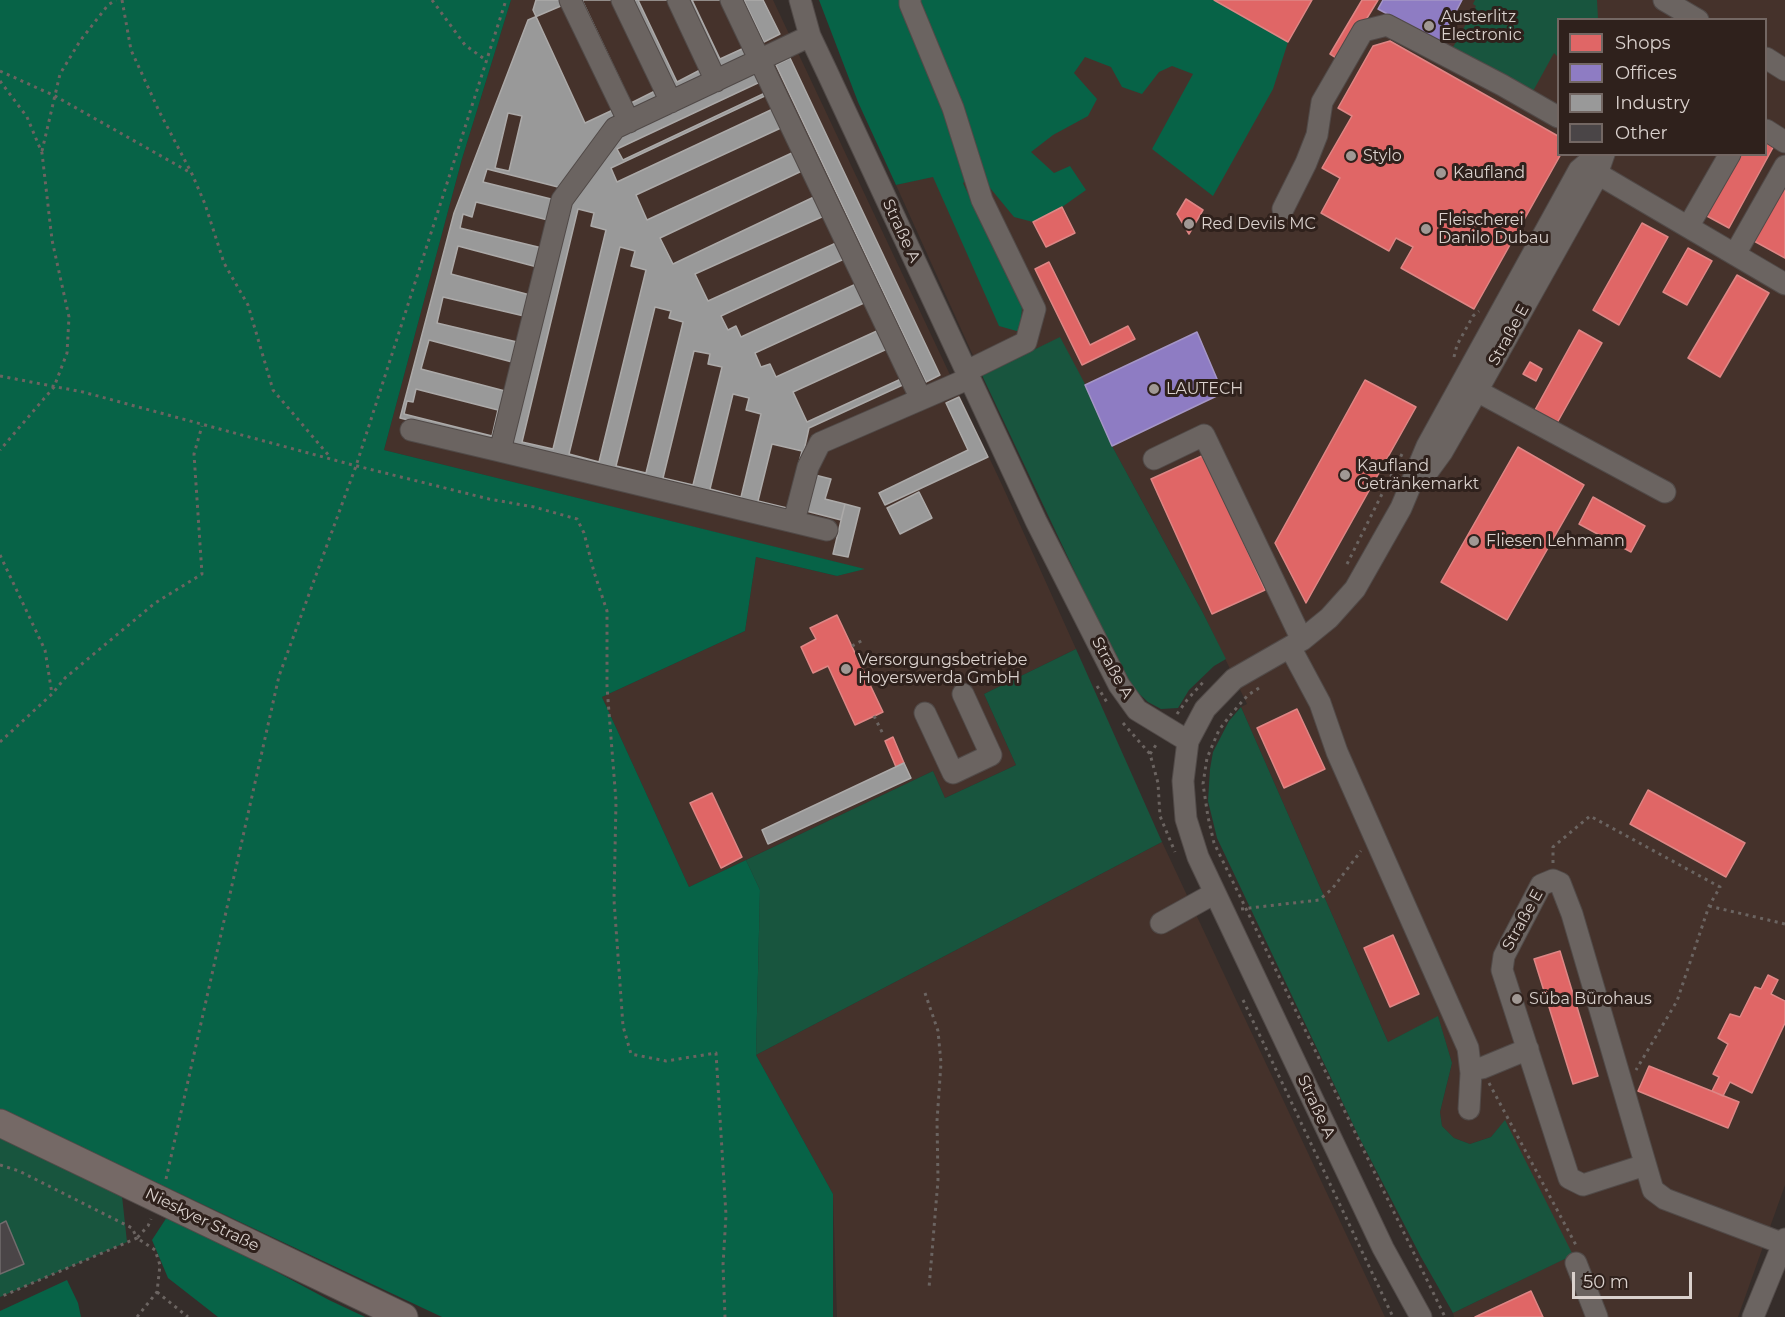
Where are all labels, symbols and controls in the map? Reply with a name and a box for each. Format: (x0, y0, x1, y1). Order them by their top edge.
place label: Austerlitz Electronic (1441, 7, 1522, 45)
legend (1557, 18, 1767, 156)
marker: Austerlitz Electronic (1422, 19, 1436, 33)
text: Shops (1615, 32, 1671, 54)
text: Offices (1615, 62, 1677, 84)
text: Industry (1615, 92, 1690, 114)
text: Other (1615, 122, 1668, 144)
place label: Stylo (1363, 146, 1402, 166)
marker: Stylo (1344, 149, 1358, 163)
place label: Kaufland (1453, 163, 1525, 183)
marker: Kaufland (1434, 166, 1448, 180)
street label: Straße A (878, 196, 924, 266)
place label: Fleischerei Danilo Dubau (1438, 210, 1549, 248)
place label: Red Devils MC (1201, 214, 1316, 234)
marker: Red Devils MC (1182, 217, 1196, 231)
marker: Fleischerei Danilo Dubau (1419, 222, 1433, 236)
street label: Straße E (1484, 301, 1534, 369)
place label: LAUTECH (1166, 379, 1243, 399)
marker: LAUTECH (1147, 382, 1161, 396)
place label: Kaufland Getränkemarkt (1357, 456, 1479, 494)
marker: Kaufland Getränkemarkt (1338, 468, 1352, 482)
place label: Fliesen Lehmann (1486, 531, 1625, 551)
marker: Fliesen Lehmann (1467, 534, 1481, 548)
street label: Straße A (1087, 634, 1137, 702)
place label: Versorgungsbetriebe Hoyerswerda GmbH (858, 650, 1027, 688)
marker: Versorgungsbetriebe Hoyerswerda GmbH (839, 662, 853, 676)
street label: Straße E (1498, 886, 1548, 954)
place label: Süba Bürohaus (1529, 989, 1652, 1009)
marker: Süba Bürohaus (1510, 992, 1524, 1006)
street label: Straße A (1293, 1072, 1339, 1142)
street label: Nieskyer Straße (142, 1184, 262, 1256)
scale bar (1575, 1260, 1695, 1298)
text: 50 m (1583, 1271, 1629, 1293)

